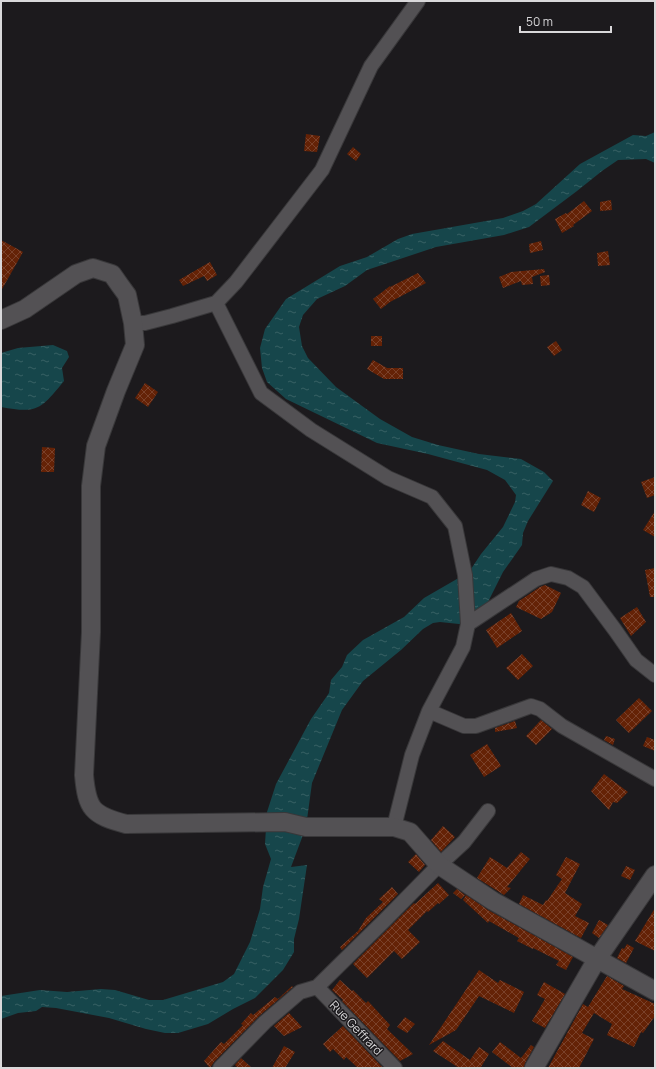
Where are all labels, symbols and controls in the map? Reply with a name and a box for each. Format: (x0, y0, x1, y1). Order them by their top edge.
scale bar (520, 8, 611, 34)
text: 50 m (526, 13, 553, 30)
street label: Rue Geffrard (326, 997, 387, 1059)

